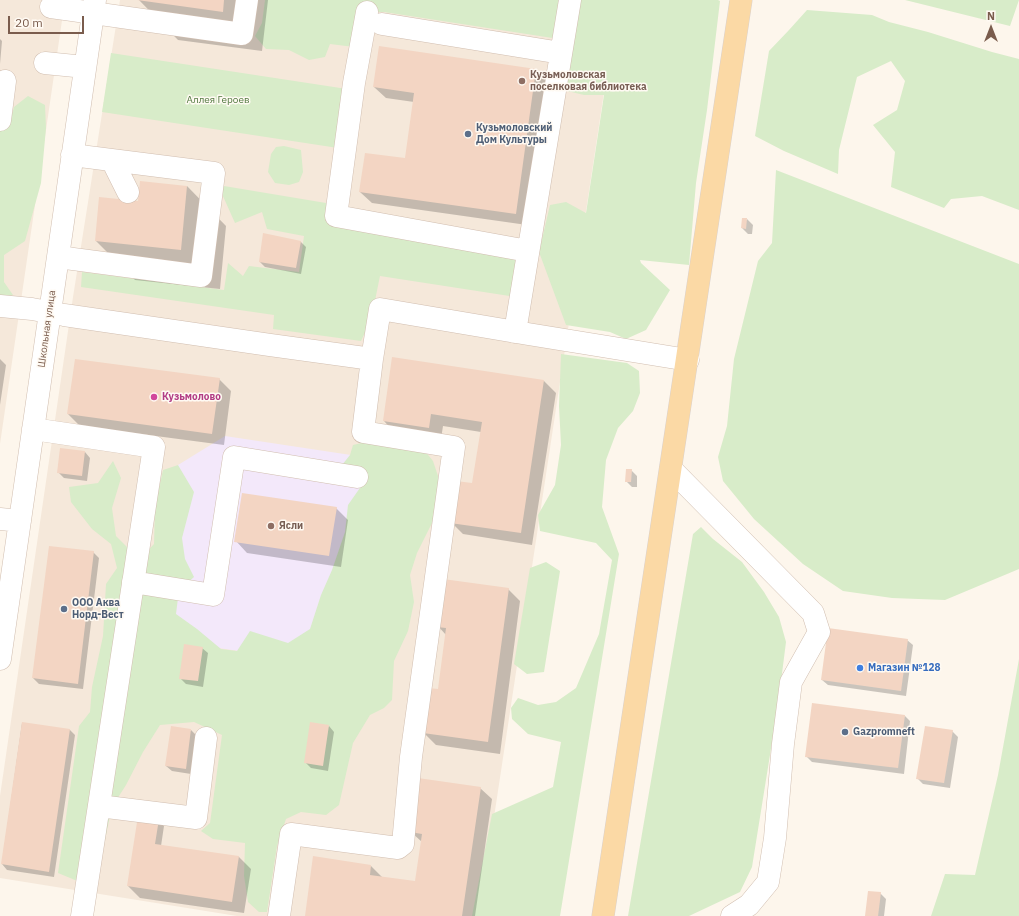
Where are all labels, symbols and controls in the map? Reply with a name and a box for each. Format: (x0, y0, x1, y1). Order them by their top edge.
scale bar (10, 8, 86, 34)
north arrow (971, 8, 1011, 48)
text: N (987, 9, 995, 23)
text: 20 m (15, 15, 43, 30)
place label: Кузьмоловская поселковая библиотека (530, 69, 647, 92)
marker: Кузьмоловская поселковая библиотека (517, 76, 527, 86)
park label: Аллея Героев (187, 94, 249, 106)
place label: Кузьмоловский Дом Культуры (476, 122, 552, 146)
marker: Кузьмоловский Дом Культуры (463, 129, 473, 139)
street label: Школьная улица (36, 290, 58, 368)
place label: Кузьмолово (162, 391, 221, 403)
marker: Кузьмолово (149, 392, 159, 402)
place label: Ясли (279, 520, 303, 532)
marker: Ясли (266, 521, 276, 531)
place label: ООО Аква Норд-Вест (72, 597, 124, 620)
marker: ООО Аква Норд-Вест (59, 604, 69, 614)
place label: Магазин №128 (868, 662, 940, 674)
marker: Магазин №128 (855, 663, 865, 673)
place label: Gazpromneft (853, 726, 915, 738)
marker: Gazpromneft (840, 727, 850, 737)

